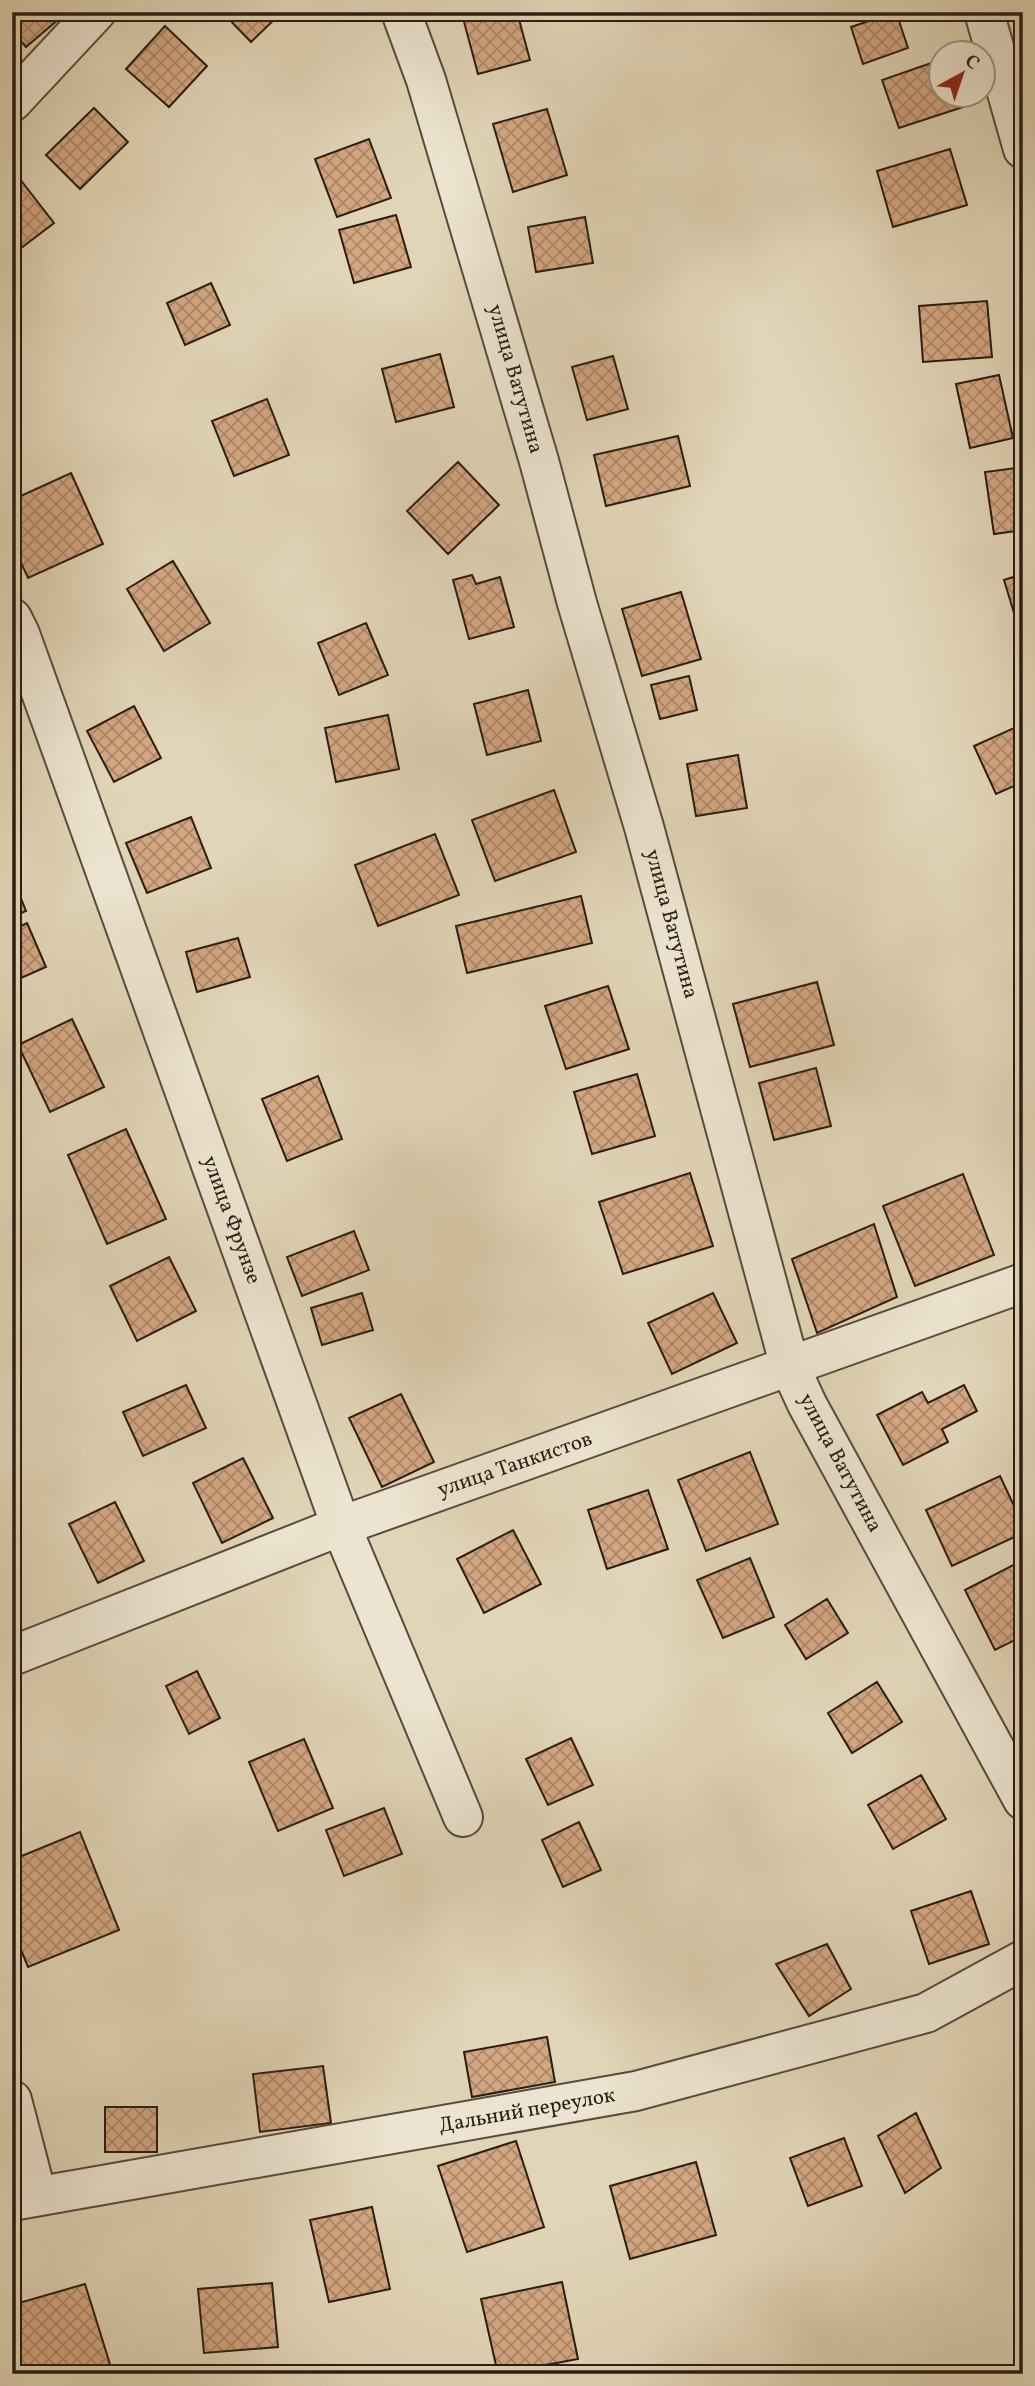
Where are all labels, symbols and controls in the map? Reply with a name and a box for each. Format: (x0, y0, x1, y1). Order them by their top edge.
north arrow (926, 38, 996, 108)
text: С (959, 49, 985, 76)
street label: улица Ватутина (480, 301, 550, 457)
street label: улица Ватутина (637, 846, 705, 1002)
street label: улица Фрунзе (194, 1152, 268, 1288)
street label: улица Ватутина (791, 1388, 889, 1538)
street label: улица Танкистов (434, 1425, 596, 1505)
street label: Дальний переулок (437, 2081, 617, 2141)

